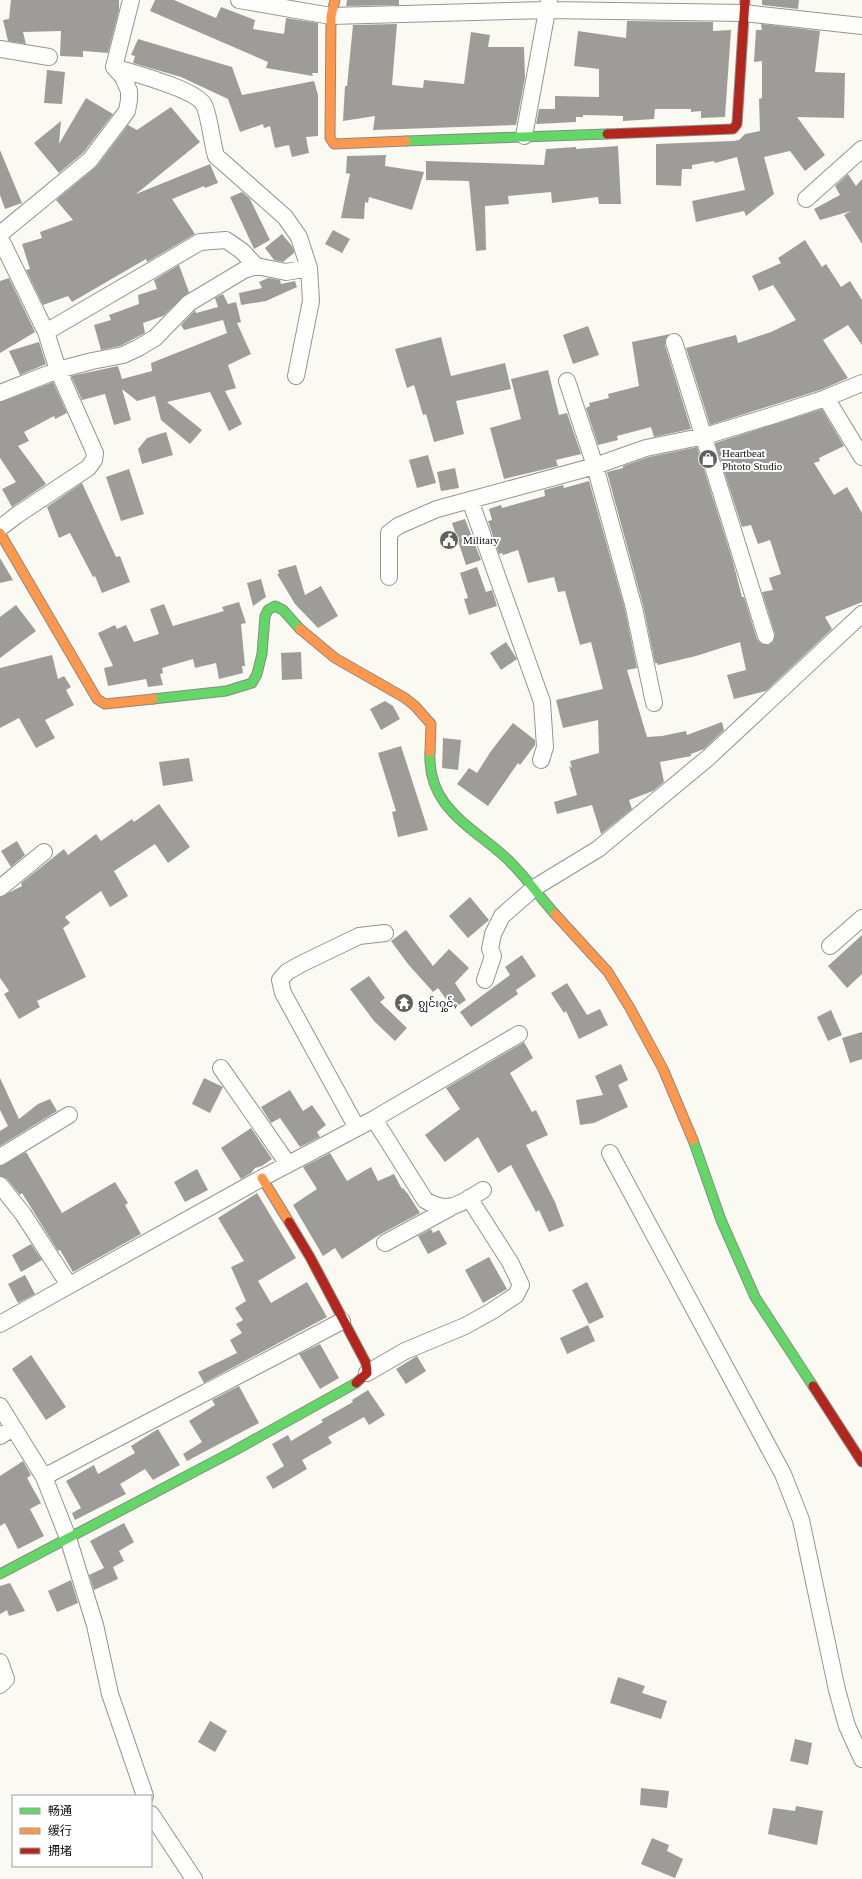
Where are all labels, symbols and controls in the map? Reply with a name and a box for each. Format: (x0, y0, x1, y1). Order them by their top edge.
place label: Heartbeat Phtoto Studio (722, 447, 783, 472)
shop icon: Heartbeat Phtoto Studio (697, 448, 719, 470)
public building icon: Military (438, 529, 460, 551)
place label: Military (463, 534, 500, 546)
temple icon: ၵျွင်းႁွင်ႇ (393, 992, 415, 1014)
place label: ၵျွင်းႁွင်ႇ (418, 996, 457, 1013)
legend (12, 1795, 152, 1867)
text: 畅通 (48, 1804, 72, 1818)
text: 缓行 (48, 1824, 72, 1838)
text: 拥堵 (48, 1844, 72, 1858)

